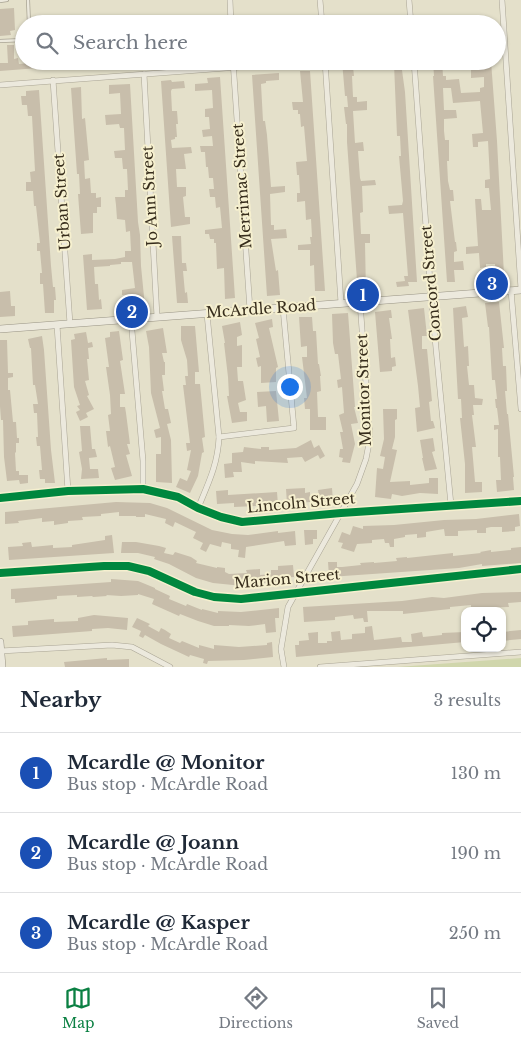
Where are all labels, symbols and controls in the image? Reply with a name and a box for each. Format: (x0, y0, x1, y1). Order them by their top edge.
search box (15, 15, 506, 70)
icon: search (33, 29, 61, 57)
text: Search here (73, 31, 188, 54)
street label: Merrimac Street (228, 122, 255, 249)
street label: Jo Ann Street (137, 145, 162, 249)
street label: Urban Street (49, 152, 74, 251)
street label: Concord Street (416, 224, 445, 342)
pin: 3 (476, 265, 508, 303)
pin: 1 (347, 276, 379, 314)
pin: 2 (116, 293, 148, 331)
street label: McArdle Road (205, 295, 317, 322)
street label: Monitor Street (352, 333, 375, 447)
your location (277, 374, 303, 400)
street label: Lincoln Street (246, 488, 356, 517)
street label: Marion Street (233, 564, 341, 593)
map controls (461, 607, 506, 652)
button: locate (461, 607, 506, 652)
text: Nearby (20, 687, 101, 713)
text: 3 results (433, 690, 501, 710)
text: Mcardle @ Monitor (67, 751, 264, 774)
text: 1 (33, 763, 39, 783)
text: 130 m (451, 763, 501, 783)
text: Bus stop · McArdle Road (67, 774, 268, 794)
text: Mcardle @ Joann (67, 831, 239, 854)
text: 2 (31, 843, 41, 863)
text: 190 m (450, 843, 501, 863)
text: Bus stop · McArdle Road (67, 854, 268, 874)
text: Mcardle @ Kasper (67, 911, 250, 934)
text: 3 (31, 923, 41, 943)
text: 250 m (449, 923, 501, 943)
text: Bus stop · McArdle Road (67, 934, 268, 954)
tab: Map (62, 984, 95, 1032)
tab: Directions (218, 984, 293, 1032)
tab: Saved (417, 984, 459, 1032)

